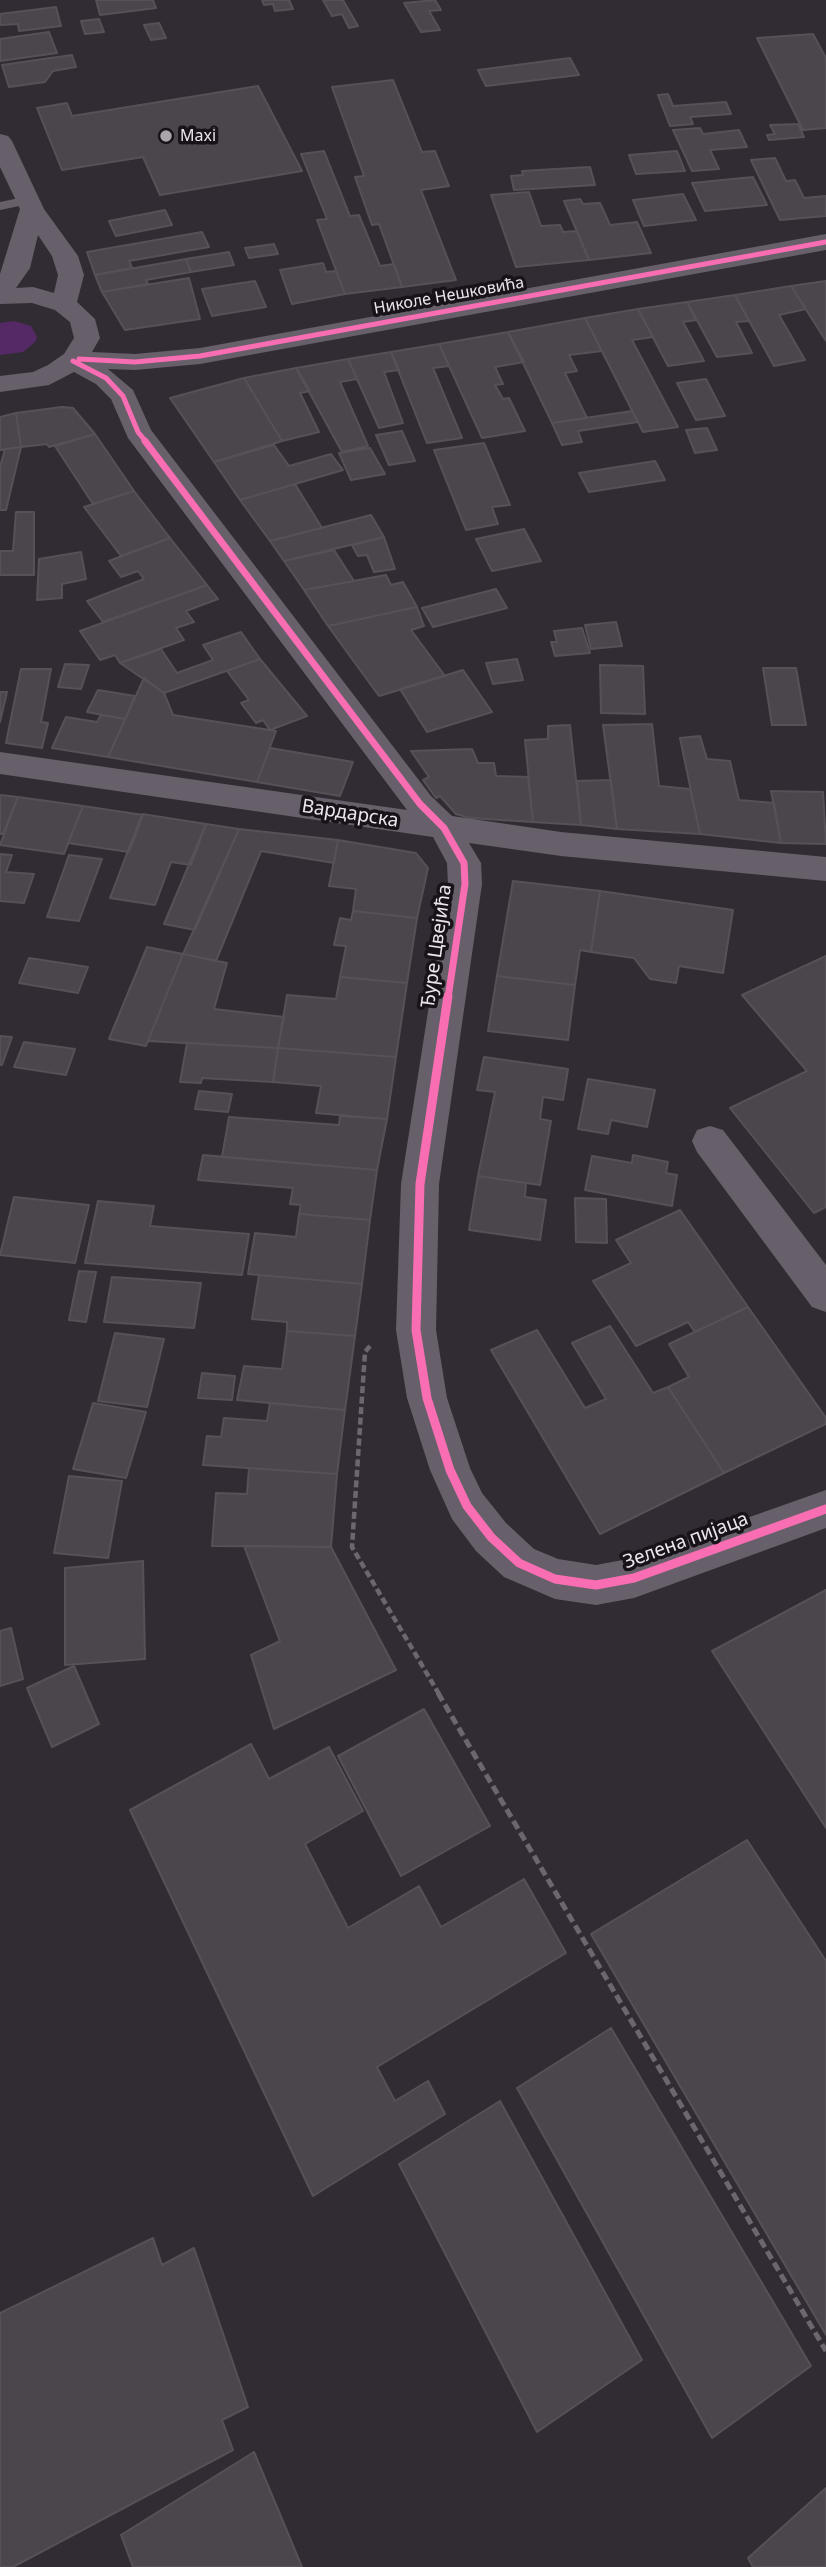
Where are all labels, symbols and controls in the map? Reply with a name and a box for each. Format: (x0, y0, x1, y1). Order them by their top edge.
place label: Maxi (180, 126, 216, 146)
marker: Maxi (158, 128, 174, 144)
street label: Николе Нешковића (372, 273, 526, 319)
street label: Вардарска (300, 795, 400, 833)
street label: Ђуре Цвејића (417, 883, 457, 1009)
street label: Зелена пијаца (620, 1508, 752, 1574)

